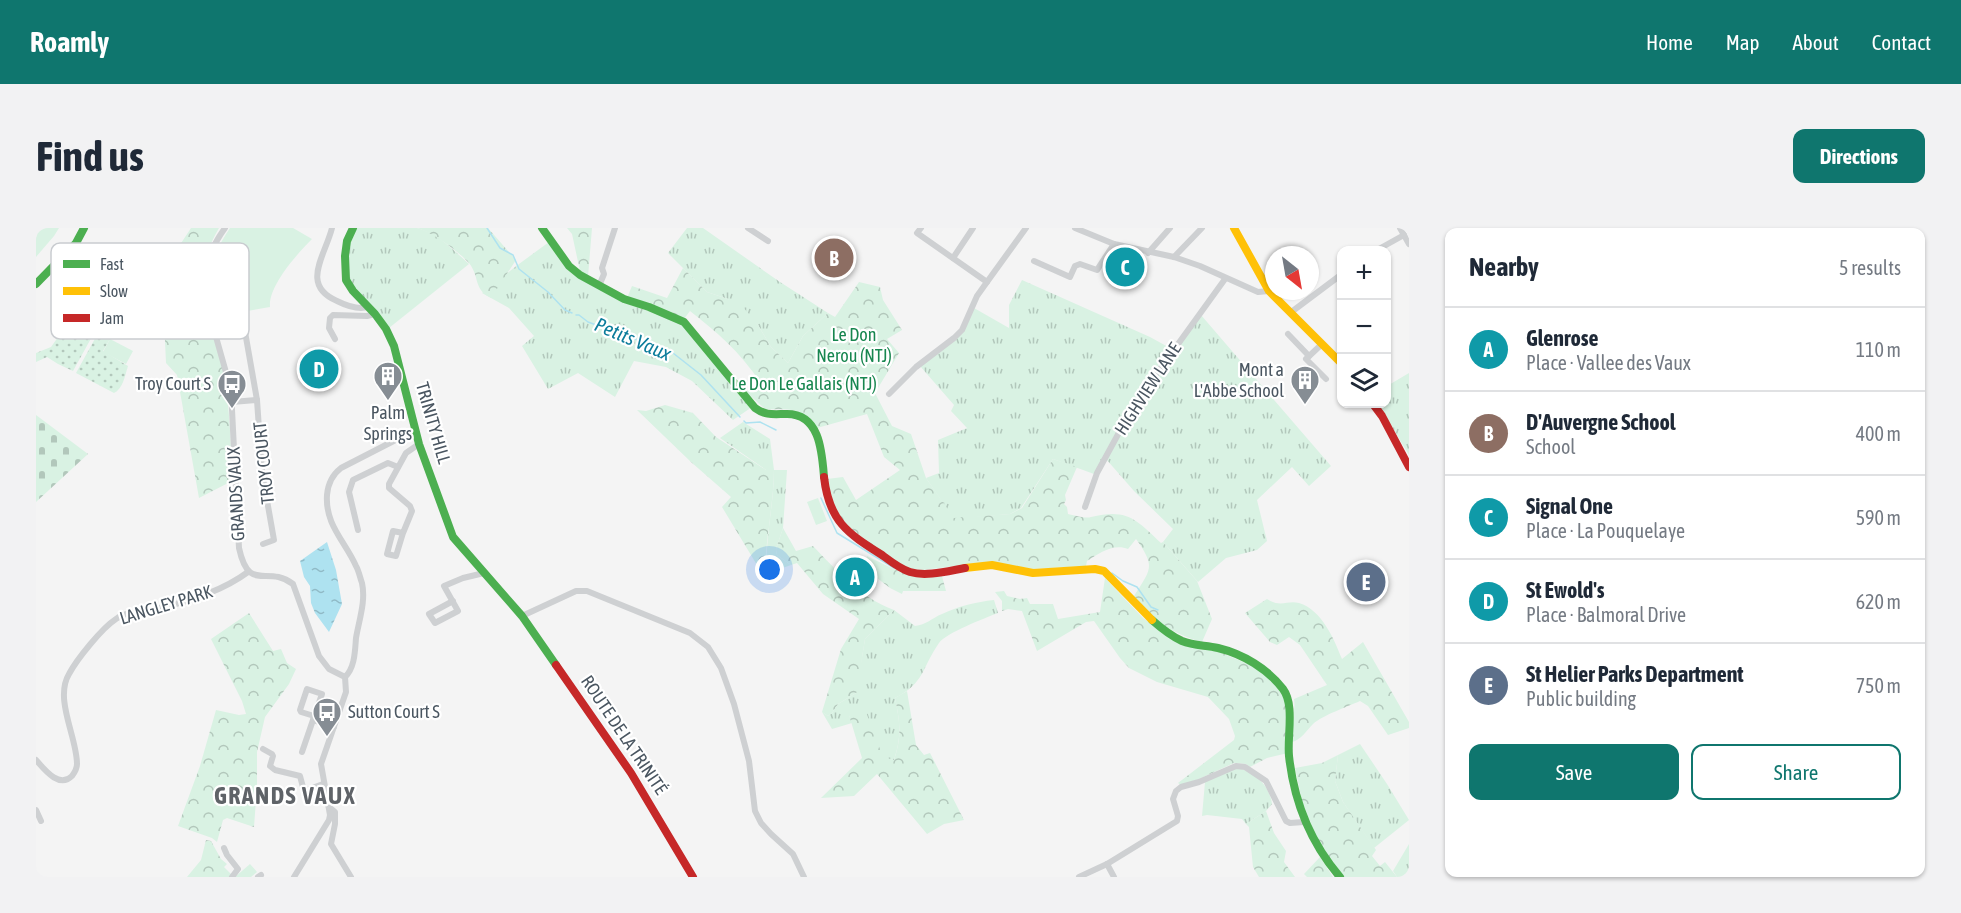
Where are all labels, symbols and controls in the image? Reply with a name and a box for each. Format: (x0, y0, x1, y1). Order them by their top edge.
text: Roamly (30, 26, 109, 58)
text: Home (1646, 30, 1693, 54)
text: Map (1726, 30, 1760, 54)
text: About (1793, 30, 1839, 54)
text: Contact (1872, 30, 1931, 54)
button: Directions (1793, 129, 1925, 183)
text: Find us (36, 132, 144, 180)
pin: B (814, 236, 854, 280)
legend (51, 243, 249, 339)
pin: C (1106, 244, 1144, 290)
north arrow (1265, 246, 1319, 300)
map controls (1337, 246, 1391, 408)
button: + (1337, 246, 1391, 300)
text: Nearby (1469, 252, 1539, 282)
text: Fast (100, 255, 124, 273)
text: 5 results (1839, 256, 1901, 279)
text: Slow (100, 282, 128, 300)
button: − (1337, 300, 1391, 354)
text: Jam (100, 309, 124, 327)
water label: Petits Vaux (591, 312, 676, 365)
park label: Le Don Nerou (NTJ) (816, 324, 892, 366)
text: Glenrose (1526, 325, 1599, 351)
street label: HIGHVIEW LANE (1110, 338, 1185, 439)
text: A (1484, 338, 1493, 361)
text: 110 m (1856, 338, 1901, 361)
pin: D (300, 346, 338, 392)
text: Place · Vallee des Vaux (1526, 351, 1691, 374)
button: layers (1337, 354, 1391, 408)
place label: Mont a L'Abbe School (1194, 359, 1284, 401)
building icon: Palm Springs (372, 360, 404, 402)
building icon: Mont a L'Abbe School (1289, 364, 1321, 406)
bus stop icon: Troy Court S (216, 368, 248, 410)
place label: Troy Court S (135, 373, 211, 394)
park label: Le Don Le Gallais (NTJ) (731, 373, 877, 394)
street label: TRINITY HILL (412, 380, 455, 466)
place label: Palm Springs (364, 402, 412, 444)
text: D'Auvergne School (1526, 409, 1676, 435)
street label: TROY COURT (249, 421, 278, 505)
text: B (1484, 422, 1493, 445)
text: 400 m (1856, 422, 1901, 445)
text: School (1526, 435, 1576, 458)
street label: GRANDS VAUX (223, 446, 248, 542)
text: Signal One (1526, 493, 1613, 519)
text: C (1484, 506, 1493, 529)
text: 590 m (1856, 506, 1901, 529)
text: Place · La Pouquelaye (1526, 519, 1685, 542)
pin: A (836, 554, 874, 600)
your location (755, 555, 784, 584)
pin: E (1346, 560, 1386, 604)
text: St Ewold's (1526, 577, 1605, 603)
street label: LANGLEY PARK (117, 580, 215, 629)
text: D (1483, 590, 1494, 613)
text: 620 m (1856, 590, 1901, 613)
text: Place · Balmoral Drive (1526, 603, 1686, 626)
text: St Helier Parks Department (1526, 661, 1744, 687)
street label: ROUTE DE LA TRINITÉ (577, 671, 672, 798)
text: E (1484, 674, 1493, 697)
text: 750 m (1856, 674, 1901, 697)
text: Public building (1526, 687, 1636, 710)
bus stop icon: Sutton Court S (311, 696, 343, 738)
place label: Sutton Court S (348, 701, 440, 722)
button: Save (1469, 744, 1679, 800)
button: Share (1691, 744, 1901, 800)
district label: GRANDS VAUX (214, 782, 356, 809)

